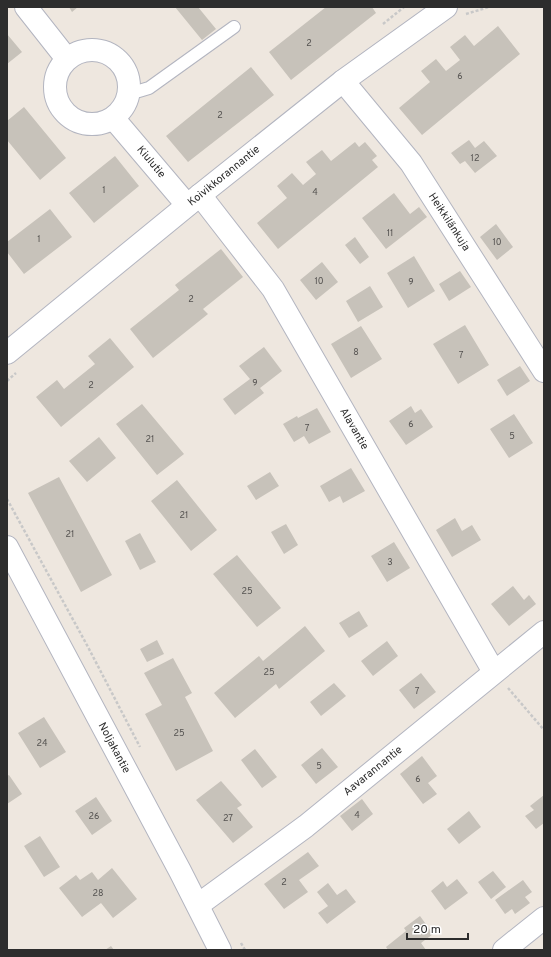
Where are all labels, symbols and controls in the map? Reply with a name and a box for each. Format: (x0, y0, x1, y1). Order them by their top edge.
house number: 2 (306, 38, 312, 49)
house number: 6 (457, 71, 463, 82)
house number: 2 (217, 110, 223, 121)
street label: Kiulutie (133, 143, 169, 181)
street label: Koivikkorannantie (185, 143, 263, 209)
house number: 12 (471, 153, 479, 164)
house number: 1 (102, 185, 106, 196)
house number: 4 (312, 187, 318, 198)
street label: Heikkilänkuja (425, 190, 473, 254)
house number: 11 (387, 228, 393, 239)
house number: 1 (37, 234, 41, 245)
house number: 10 (492, 237, 502, 248)
house number: 10 (314, 276, 324, 287)
house number: 9 (408, 277, 414, 288)
house number: 2 (188, 294, 194, 305)
house number: 8 (353, 347, 359, 358)
house number: 7 (459, 350, 464, 361)
house number: 9 (252, 378, 258, 389)
house number: 2 (88, 380, 94, 391)
street label: Alavantie (336, 406, 372, 453)
house number: 6 (408, 419, 414, 430)
house number: 7 (305, 423, 310, 434)
house number: 5 (509, 431, 515, 442)
house number: 21 (146, 434, 154, 445)
house number: 21 (180, 510, 188, 521)
house number: 21 (66, 529, 74, 540)
house number: 3 (387, 557, 393, 568)
house number: 25 (241, 586, 253, 597)
house number: 25 (263, 667, 275, 678)
house number: 7 (415, 686, 420, 697)
street label: Noljakantie (95, 720, 133, 776)
house number: 25 (173, 728, 185, 739)
house number: 24 (36, 738, 48, 749)
street label: Aavarannantie (341, 743, 405, 799)
house number: 5 (316, 761, 322, 772)
house number: 6 (415, 774, 421, 785)
house number: 4 (354, 810, 360, 821)
house number: 26 (89, 811, 99, 822)
house number: 27 (223, 813, 233, 824)
house number: 2 (281, 877, 287, 888)
house number: 28 (92, 888, 104, 899)
scale bar (407, 915, 468, 941)
text: 20 m (413, 922, 441, 938)

